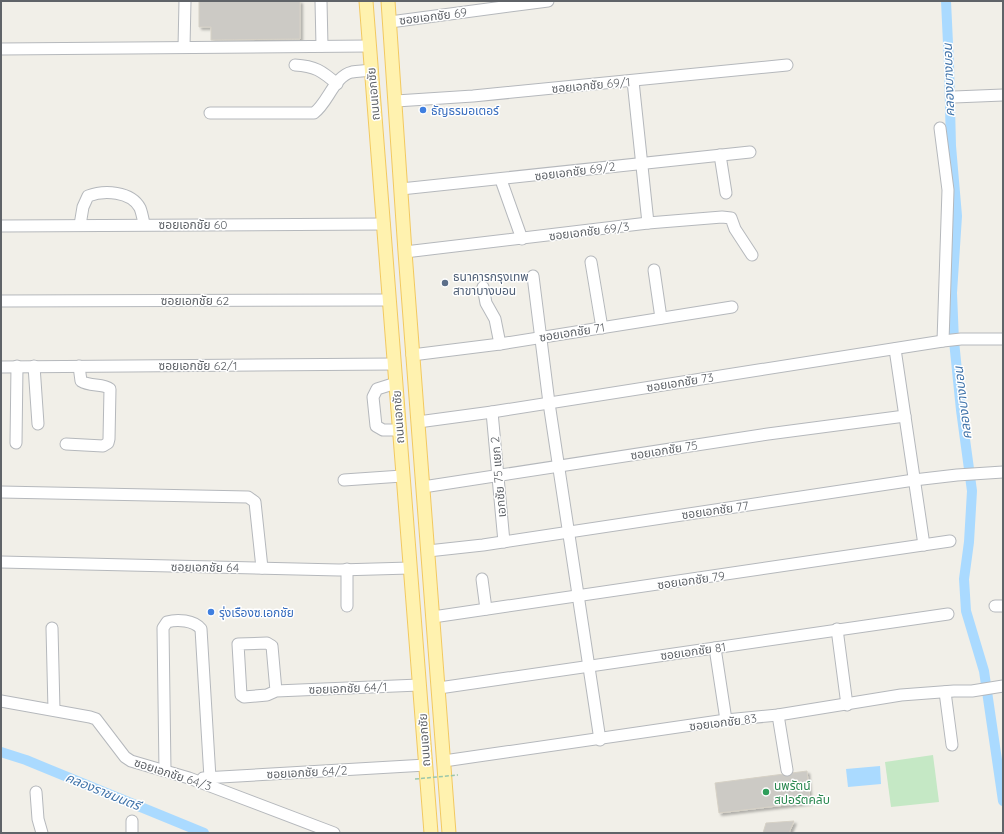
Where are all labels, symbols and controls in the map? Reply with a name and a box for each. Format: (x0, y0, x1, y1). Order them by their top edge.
street label: ซอยเอกชัย 69 (398, 4, 468, 28)
water label: คลองบางบอน (939, 42, 957, 117)
street label: ถนนเอกชัย (363, 67, 383, 121)
street label: ซอยเอกชัย 69/1 (551, 74, 631, 96)
place label: ธัญธรมอเตอร์ (431, 103, 499, 118)
marker: ธัญธรมอเตอร์ (418, 105, 428, 115)
street label: ซอยเอกชัย 69/2 (534, 159, 617, 183)
street label: ซอยเอกชัย 60 (159, 217, 227, 232)
street label: ซอยเอกชัย 69/3 (548, 219, 630, 243)
place label: ธนาคารกรุงเทพ สาขาบางบอน (453, 269, 529, 298)
marker: ธนาคารกรุงเทพ สาขาบางบอน (440, 278, 450, 288)
street label: ซอยเอกชัย 62 (161, 293, 230, 308)
street label: ซอยเอกชัย 71 (538, 319, 606, 345)
street label: ซอยเอกชัย 62/1 (158, 358, 238, 373)
water label: คลองบางบอน (949, 365, 974, 440)
street label: ซอยเอกชัย 73 (645, 369, 715, 395)
street label: ถนนเอกชัย (389, 390, 407, 444)
street label: เอกชัย 75 แยก 2 (487, 436, 509, 518)
street label: ซอยเอกชัย 75 (629, 437, 699, 463)
street label: ซอยเอกชัย 77 (681, 498, 749, 522)
street label: ซอยเอกชัย 64 (171, 559, 239, 575)
street label: ซอยเอกชัย 79 (656, 568, 726, 592)
place label: รุ่งเรืองซ.เอกชัย (219, 605, 294, 620)
marker: รุ่งเรืองซ.เอกชัย (206, 607, 216, 617)
street label: ซอยเอกชัย 81 (659, 639, 727, 663)
street label: ซอยเอกชัย 64/1 (308, 679, 388, 697)
street label: ซอยเอกชัย 83 (688, 710, 758, 734)
street label: ถนนเอกชัย (415, 713, 433, 767)
street label: ซอยเอกชัย 64/3 (132, 754, 214, 794)
street label: ซอยเอกชัย 64/2 (266, 762, 348, 782)
water label: คลองราชมนตรี (63, 769, 145, 814)
place label: นพรัตน์ สปอร์ตคลับ (774, 778, 830, 807)
marker: นพรัตน์ สปอร์ตคลับ (761, 787, 771, 797)

